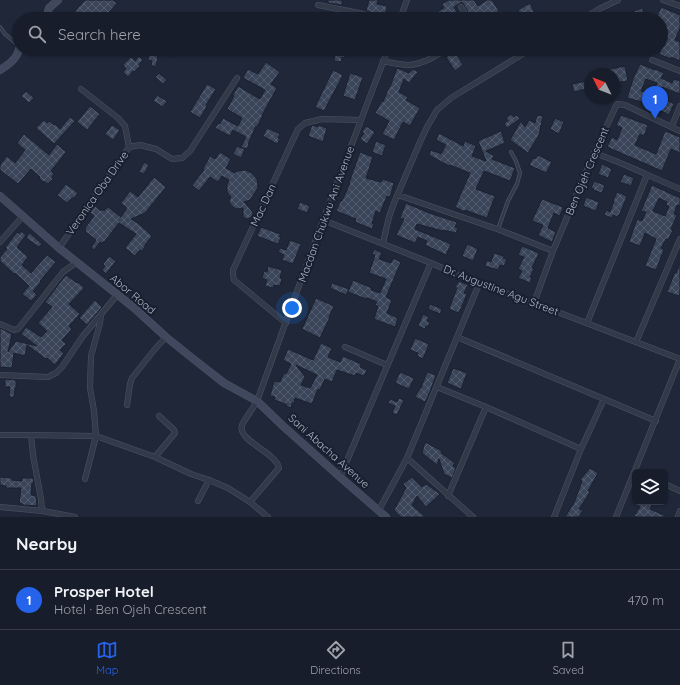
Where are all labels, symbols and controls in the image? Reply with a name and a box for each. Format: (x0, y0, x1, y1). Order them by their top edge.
search box (12, 12, 668, 56)
icon: search (26, 23, 48, 45)
text: Search here (58, 25, 141, 44)
north arrow (584, 68, 620, 104)
pin: 1 (642, 86, 668, 119)
street label: Ben Ojeh Crescent (562, 125, 612, 217)
street label: Macdan Chukwu Ani Avenue (295, 144, 357, 284)
street label: Veronica Oba Drive (63, 148, 131, 238)
street label: Mac Dan (247, 181, 279, 229)
street label: Dr. Augustine Agu Street (441, 262, 561, 319)
street label: Abor Road (107, 271, 159, 317)
your location (282, 298, 302, 318)
street label: Sani Abacha Avenue (286, 411, 372, 491)
map controls (632, 469, 668, 505)
button: layers (632, 469, 668, 505)
text: Nearby (16, 533, 77, 554)
text: Prosper Hotel (54, 582, 154, 601)
text: 1 (26, 592, 32, 608)
text: 470 m (628, 592, 664, 608)
text: Hotel · Ben Ojeh Crescent (54, 601, 207, 617)
tab: Map (96, 639, 118, 677)
tab: Directions (310, 639, 361, 677)
tab: Saved (553, 639, 584, 677)

